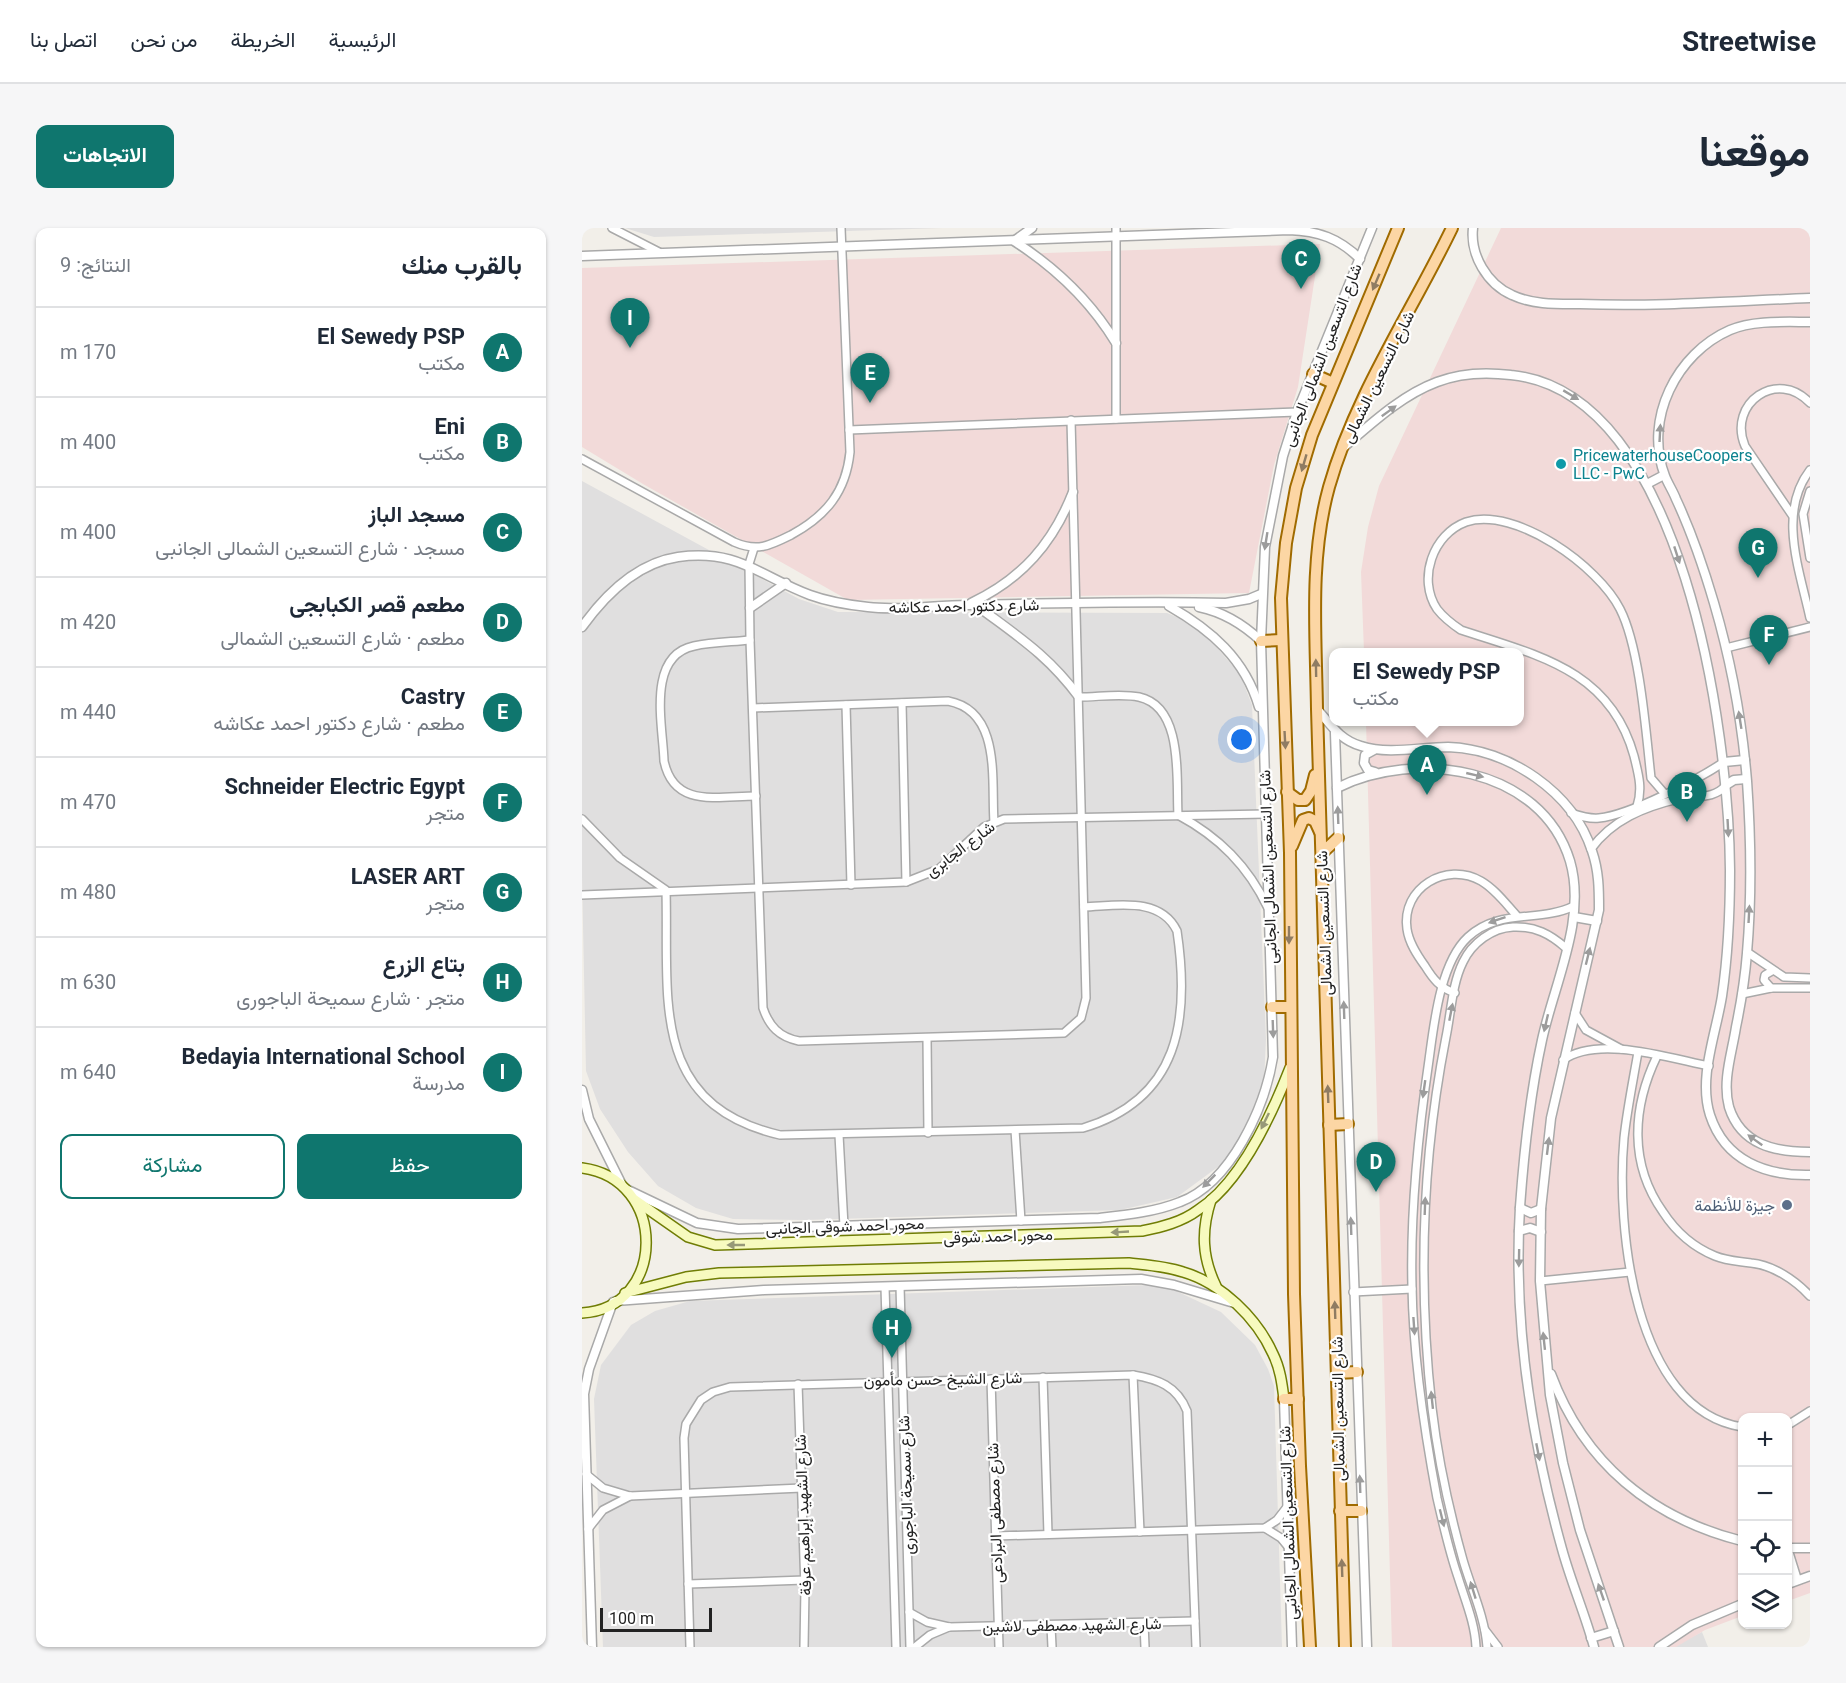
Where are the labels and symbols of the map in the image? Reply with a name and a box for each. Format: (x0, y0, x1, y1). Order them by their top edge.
pin: C (1282, 239, 1320, 289)
street label: شارع التسعين الشمالى الجانبى (1278, 261, 1368, 450)
one-way arrow (1370, 273, 1380, 291)
pin: I (610, 298, 650, 348)
street label: شارع التسعين الشمالى (1338, 308, 1420, 447)
pin: E (850, 354, 890, 403)
one-way arrow (1563, 390, 1579, 401)
one-way arrow (1382, 405, 1397, 417)
one-way arrow (1655, 423, 1664, 442)
place label: PricewaterhouseCoopers LLC - PwC (1573, 446, 1752, 483)
one-way arrow (1298, 454, 1308, 472)
marker: PricewaterhouseCoopers LLC - PwC (1554, 457, 1568, 471)
pin: G (1738, 528, 1778, 578)
one-way arrow (1261, 532, 1270, 551)
one-way arrow (1672, 546, 1682, 564)
street label: شارع دكتور احمد عكاشه (888, 595, 1040, 619)
pin: F (1750, 616, 1788, 665)
one-way arrow (1311, 658, 1321, 677)
one-way arrow (1735, 710, 1744, 729)
your location (1227, 725, 1256, 754)
one-way arrow (1280, 730, 1289, 749)
pin: A (1408, 746, 1446, 795)
street label: شارع التسعين الشمالى الجانبى (1255, 770, 1283, 964)
one-way arrow (1466, 771, 1485, 780)
pin: B (1668, 772, 1706, 822)
one-way arrow (1333, 806, 1342, 825)
street label: شارع الجابرى (922, 817, 1000, 883)
one-way arrow (1724, 819, 1733, 838)
street label: شارع التسعين الشمالى (1312, 850, 1338, 996)
one-way arrow (1744, 905, 1754, 924)
one-way arrow (1488, 916, 1506, 926)
one-way arrow (1284, 925, 1294, 944)
one-way arrow (1584, 946, 1594, 965)
one-way arrow (1339, 1000, 1349, 1019)
one-way arrow (1447, 1003, 1456, 1022)
one-way arrow (1541, 1014, 1550, 1033)
one-way arrow (1268, 1020, 1277, 1039)
one-way arrow (1420, 1080, 1429, 1099)
one-way arrow (1324, 1084, 1333, 1103)
one-way arrow (1261, 1112, 1271, 1130)
one-way arrow (1747, 1134, 1763, 1146)
one-way arrow (1543, 1137, 1552, 1156)
pin: D (1356, 1142, 1396, 1192)
one-way arrow (1203, 1174, 1217, 1188)
one-way arrow (1421, 1196, 1430, 1215)
place label: جيزة للأنظمة (1695, 1196, 1775, 1216)
marker: جيزة للأنظمة (1780, 1198, 1794, 1212)
street label: محور احمد شوقى الجانبى (765, 1214, 925, 1239)
one-way arrow (1347, 1216, 1356, 1235)
street label: محور احمد شوقى (943, 1225, 1053, 1248)
one-way arrow (1111, 1227, 1130, 1237)
one-way arrow (727, 1240, 746, 1250)
one-way arrow (1514, 1248, 1524, 1267)
one-way arrow (1330, 1300, 1340, 1319)
pin: H (872, 1308, 912, 1358)
one-way arrow (1410, 1316, 1419, 1335)
one-way arrow (1539, 1331, 1549, 1350)
street label: شارع التسعين الشمالى (1327, 1336, 1351, 1482)
street label: شارع الشيخ حسن مأمون (864, 1368, 1022, 1392)
one-way arrow (1427, 1391, 1437, 1410)
street label: شارع سميحة الباجورى (894, 1415, 920, 1555)
street label: شارع التسعين الشمالى الجانبى (1275, 1426, 1303, 1620)
street label: شارع الشهيد إبراهيم عرفة (791, 1434, 817, 1596)
street label: شارع مصطفى البرادعى (983, 1442, 1009, 1584)
one-way arrow (1534, 1442, 1543, 1461)
one-way arrow (1356, 1474, 1365, 1493)
one-way arrow (1438, 1509, 1448, 1528)
one-way arrow (1337, 1558, 1346, 1577)
one-way arrow (1468, 1581, 1477, 1599)
one-way arrow (1595, 1583, 1605, 1601)
scale bar (600, 1605, 712, 1632)
street label: شارع الشهيد مصطفى لاشين (982, 1614, 1162, 1638)

